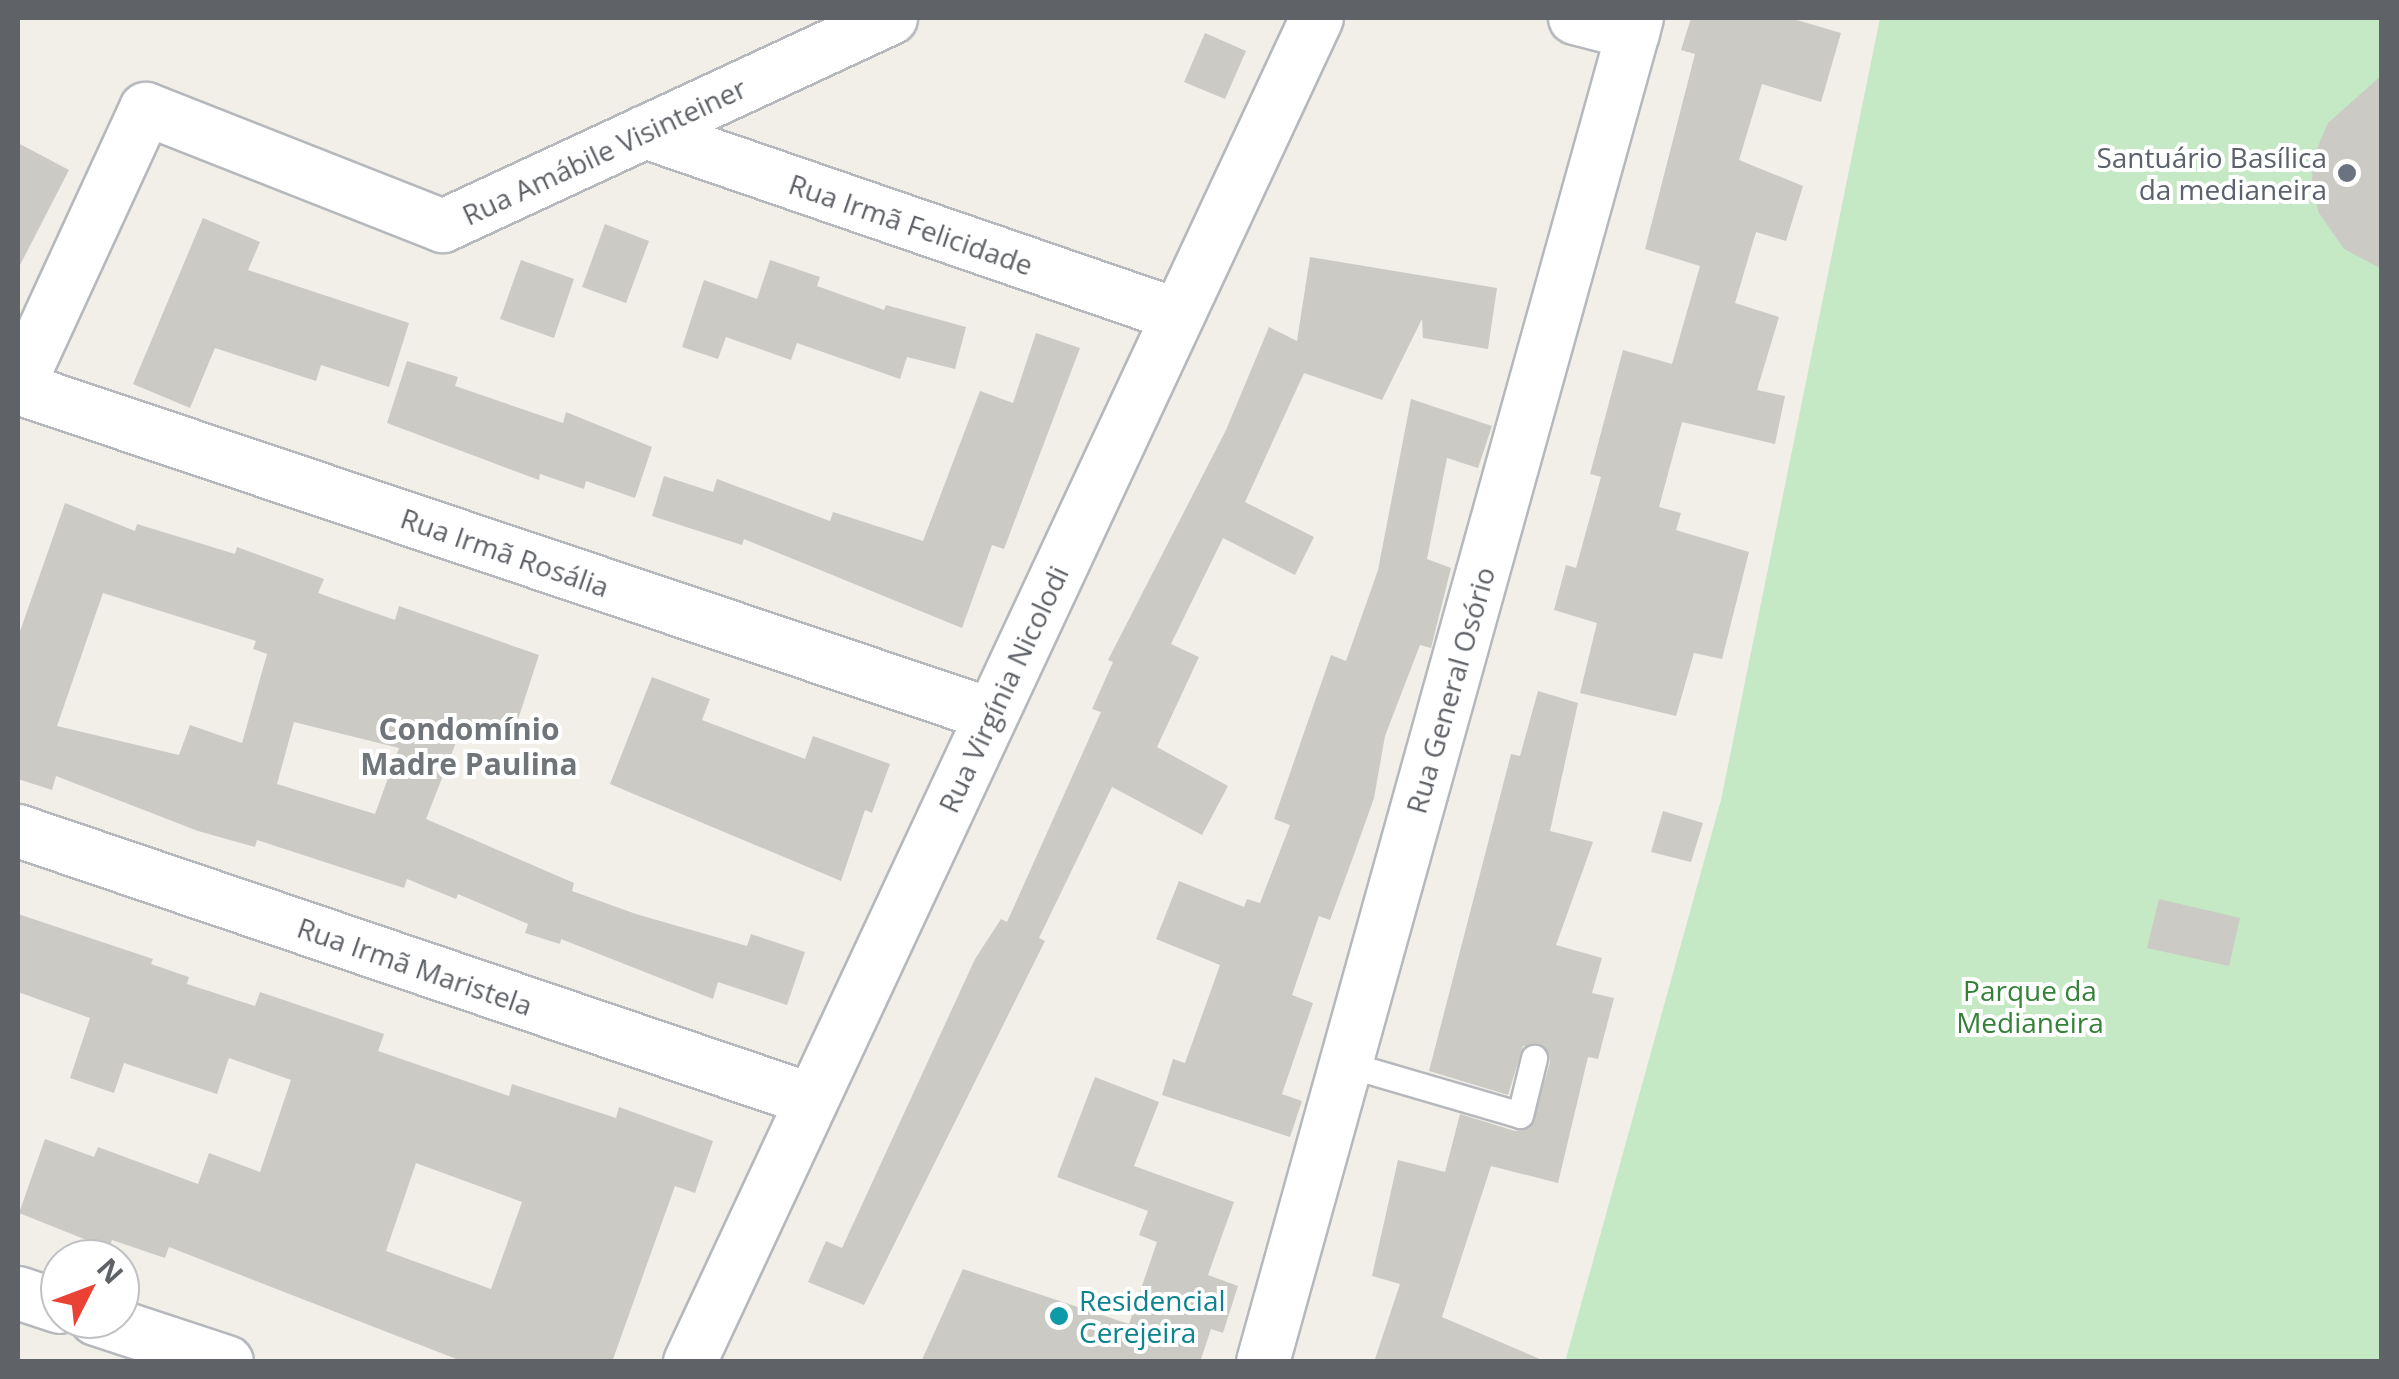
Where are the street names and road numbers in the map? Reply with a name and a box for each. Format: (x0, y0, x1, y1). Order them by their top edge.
street label: Rua Amábile Visinteiner (457, 70, 751, 232)
street label: Rua Irmã Felicidade (785, 167, 1037, 281)
street label: Rua Irmã Rosália (396, 501, 614, 603)
street label: Rua Virgínia Nicolodi (931, 560, 1075, 818)
street label: Rua General Osório (1399, 563, 1501, 817)
street label: Rua Irmã Maristela (293, 910, 537, 1022)

